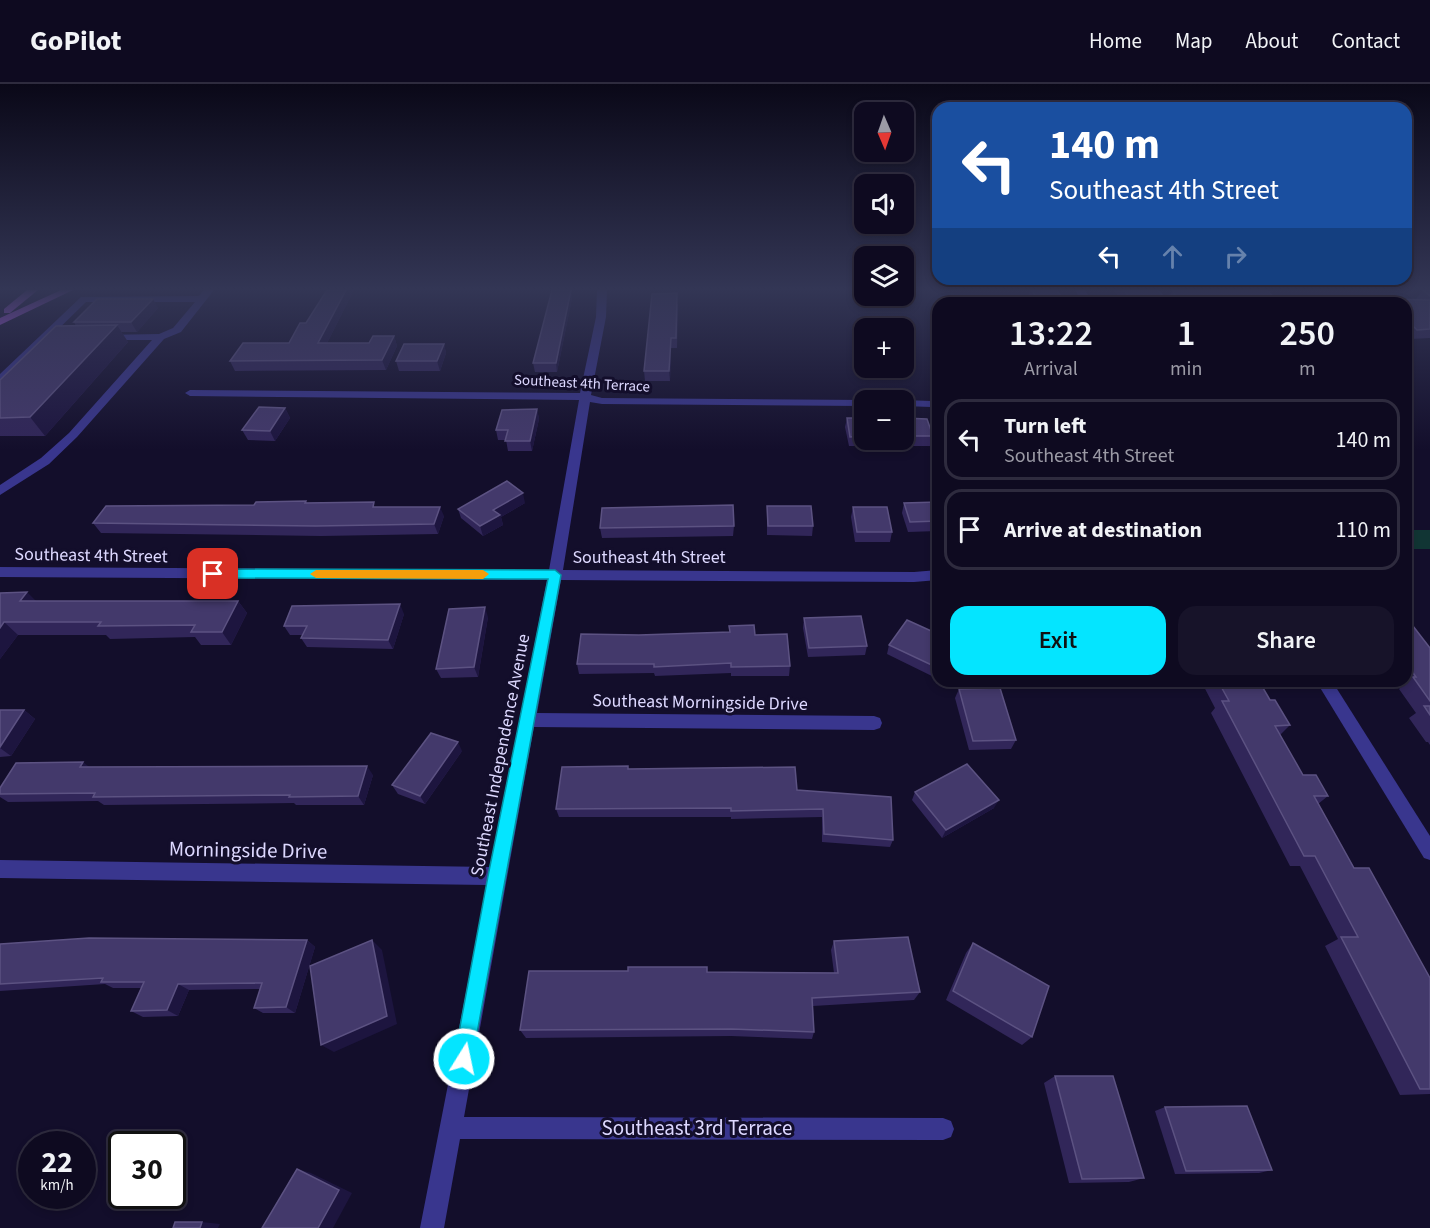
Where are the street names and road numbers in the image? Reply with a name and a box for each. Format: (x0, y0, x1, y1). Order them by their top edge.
street label: Southeast 4th Terrace (513, 369, 651, 398)
street label: Southeast 4th Street (14, 542, 168, 569)
street label: Southeast 4th Street (572, 545, 726, 570)
street label: Southeast Independence Avenue (465, 632, 536, 878)
street label: Southeast Morningside Drive (592, 688, 808, 717)
street label: Morningside Drive (169, 834, 327, 866)
street label: Southeast 3rd Terrace (602, 1113, 792, 1143)

